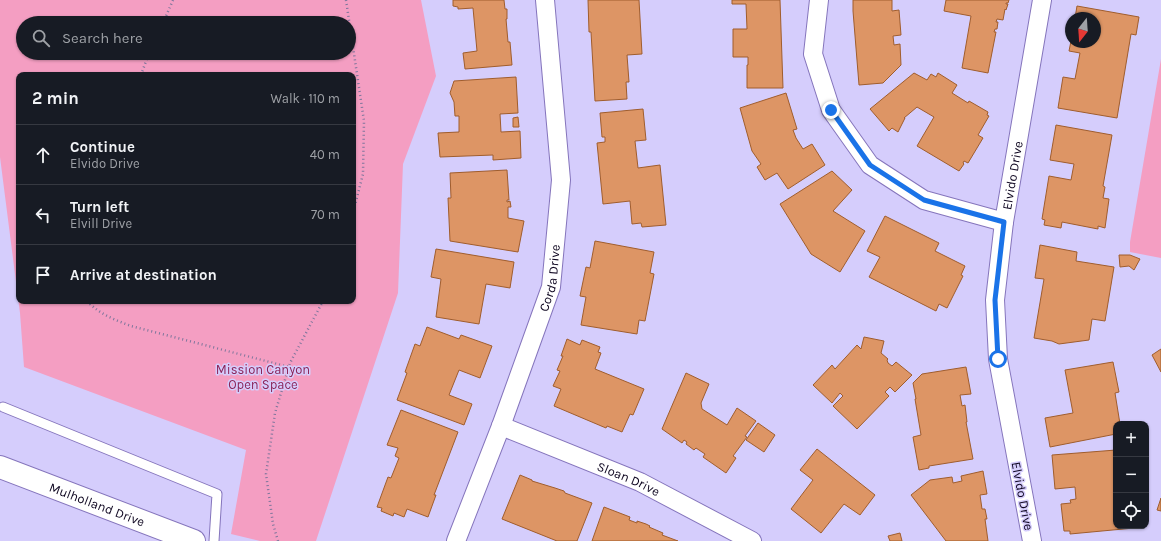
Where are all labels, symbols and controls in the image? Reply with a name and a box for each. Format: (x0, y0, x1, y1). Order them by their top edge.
north arrow (1065, 12, 1101, 48)
search box (16, 16, 356, 60)
icon: search (30, 27, 52, 49)
text: Search here (62, 29, 143, 47)
text: 2 min (32, 88, 79, 108)
text: Walk · 110 m (271, 91, 340, 106)
route end (822, 101, 840, 119)
text: Continue (70, 138, 135, 156)
street label: Elvido Drive (999, 140, 1026, 211)
icon: ahead (32, 144, 54, 166)
text: 40 m (310, 147, 340, 162)
text: Elvido Drive (70, 156, 140, 171)
text: Turn left (70, 198, 129, 216)
icon: left (32, 204, 54, 226)
text: 70 m (311, 207, 340, 222)
text: Elvill Drive (70, 216, 132, 231)
street label: Corda Drive (536, 243, 563, 314)
icon: arrive (32, 264, 54, 286)
text: Arrive at destination (70, 266, 217, 284)
route start (989, 350, 1007, 368)
park label: Mission Canyon Open Space (216, 362, 310, 392)
map controls (1113, 421, 1149, 529)
button: + (1113, 421, 1149, 457)
button: − (1113, 457, 1149, 493)
street label: Sloan Drive (595, 459, 663, 499)
street label: Elvido Drive (1009, 460, 1037, 532)
street label: Mulholland Drive (47, 480, 147, 530)
button: locate (1113, 493, 1149, 529)

